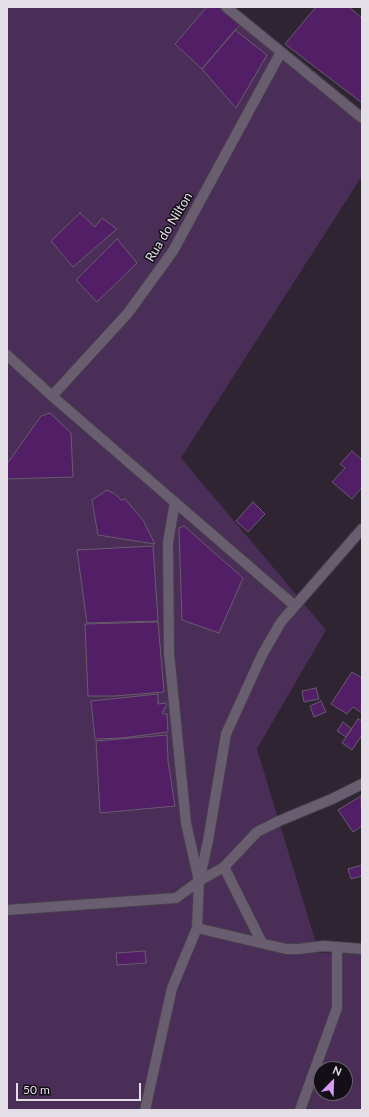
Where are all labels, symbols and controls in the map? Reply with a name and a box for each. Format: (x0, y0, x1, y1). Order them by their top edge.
street label: Rua do Nilton (142, 189, 196, 265)
north arrow (313, 1061, 353, 1101)
text: N (331, 1063, 344, 1078)
scale bar (18, 1075, 143, 1101)
text: 50 m (23, 1082, 50, 1097)

